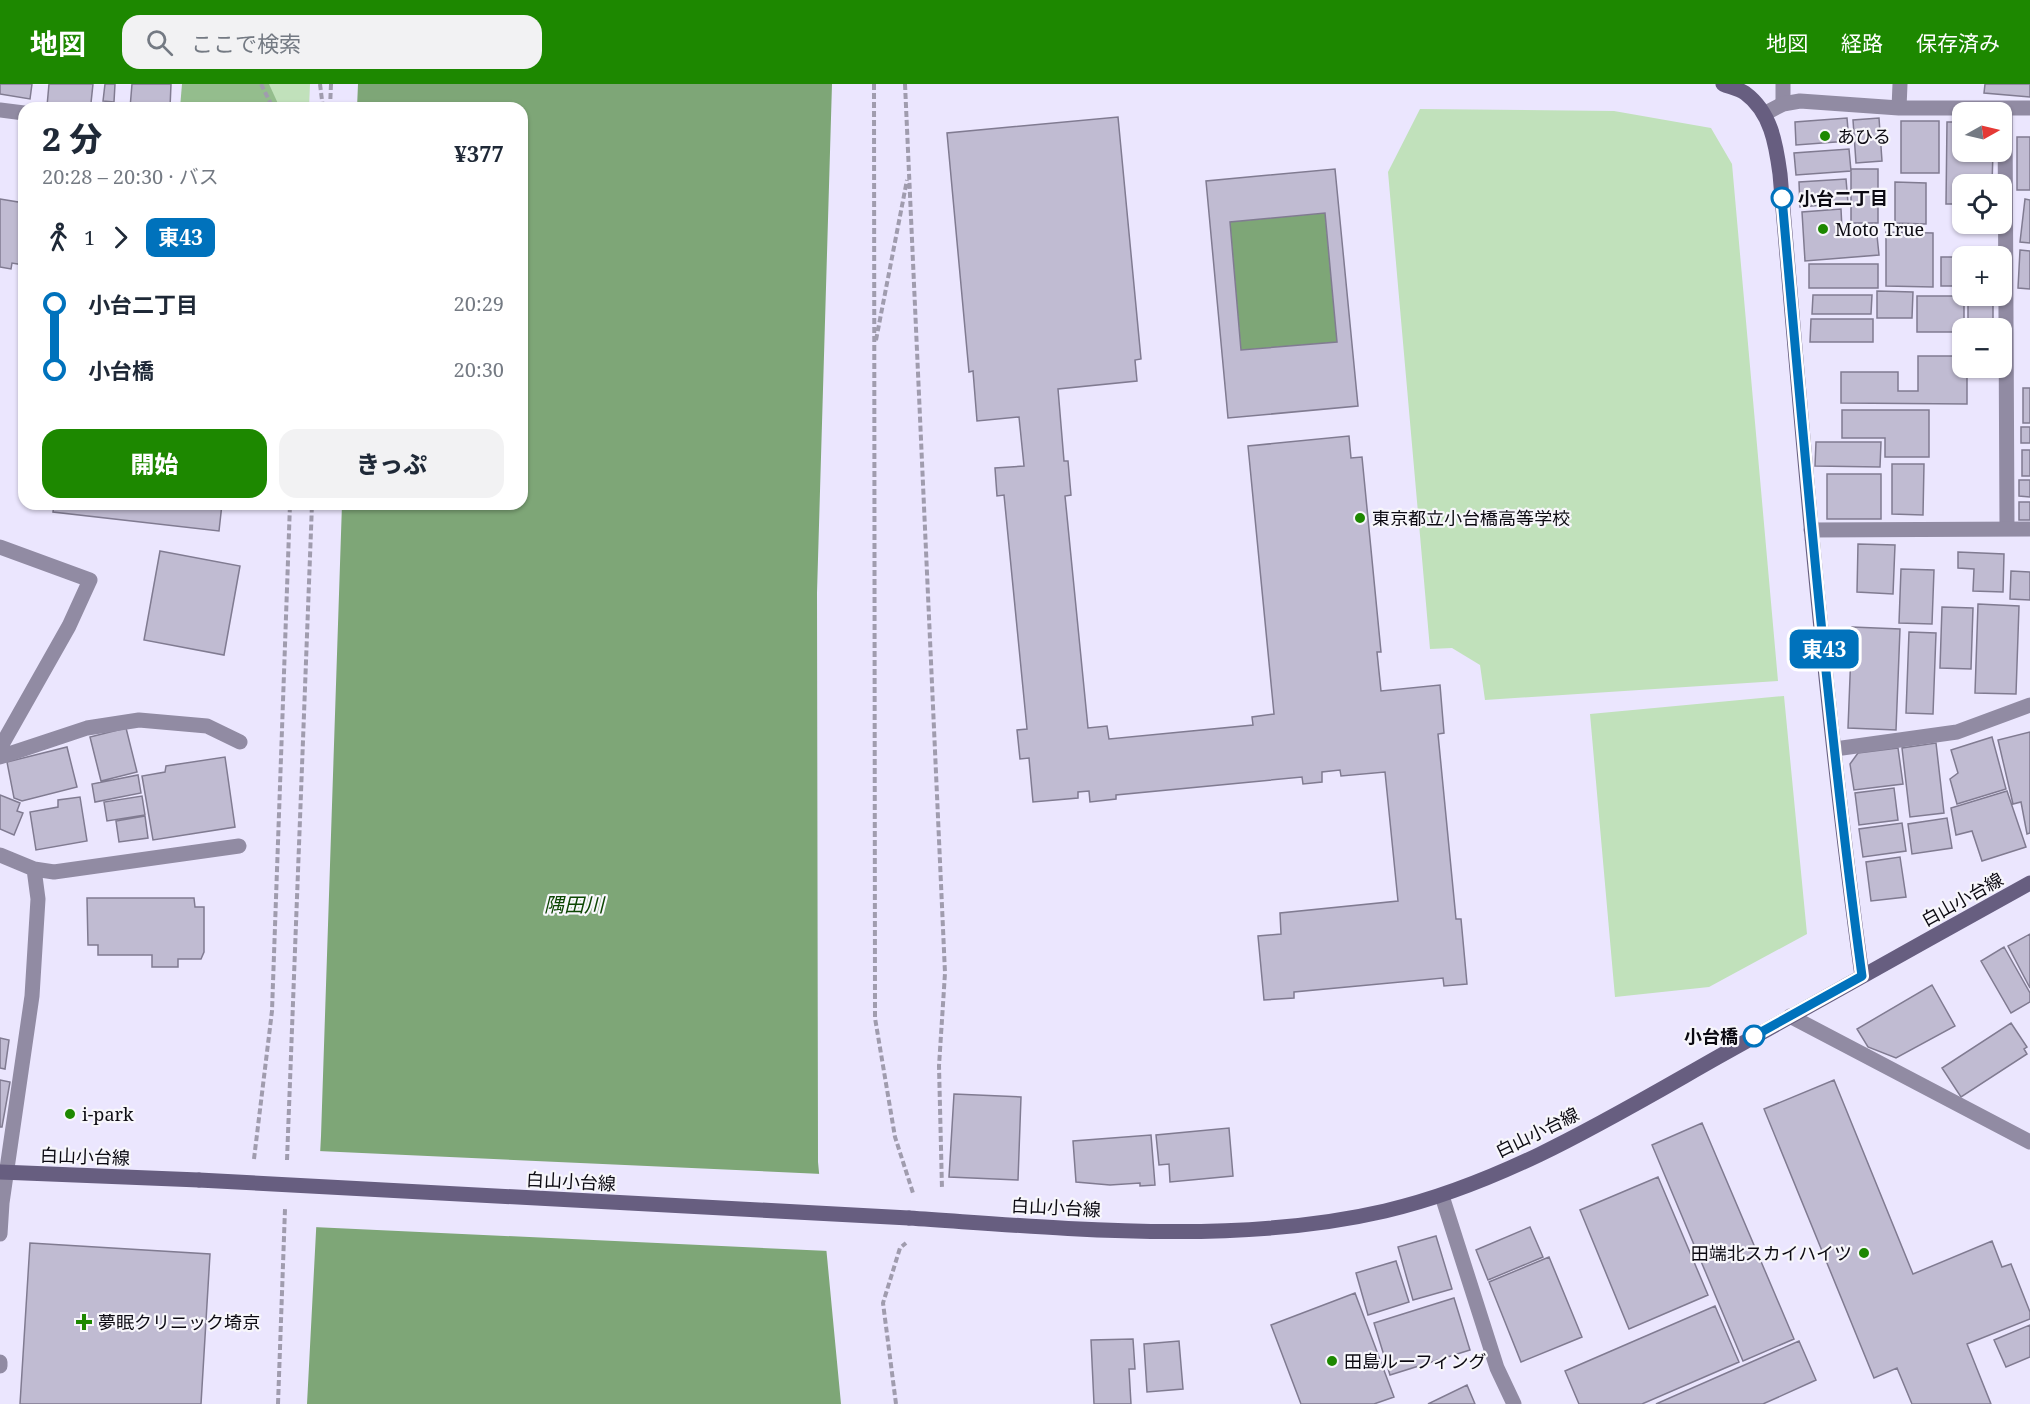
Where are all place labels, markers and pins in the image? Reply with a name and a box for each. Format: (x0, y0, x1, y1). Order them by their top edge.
place label: あひる (1837, 124, 1891, 148)
marker: あひる (1818, 129, 1832, 143)
place label: 小台二丁目 (1798, 186, 1888, 210)
marker: 小台二丁目 (1771, 187, 1793, 209)
place label: Moto True (1835, 217, 1924, 241)
marker: Moto True (1816, 222, 1830, 236)
place label: 東京都立小台橋高等学校 (1372, 506, 1570, 530)
marker: 東京都立小台橋高等学校 (1353, 511, 1367, 525)
place label: 小台橋 (1684, 1024, 1738, 1048)
marker: 小台橋 (1743, 1025, 1765, 1047)
place label: i-park (82, 1102, 134, 1126)
marker: i-park (63, 1107, 77, 1121)
place label: 田端北スカイハイツ (1691, 1241, 1852, 1265)
marker: 田端北スカイハイツ (1857, 1246, 1871, 1260)
place label: 夢眠クリニック埼京 (98, 1310, 260, 1334)
marker: 夢眠クリニック埼京 (75, 1313, 93, 1331)
place label: 田島ルーフィング (1344, 1349, 1487, 1373)
marker: 田島ルーフィング (1325, 1354, 1339, 1368)

